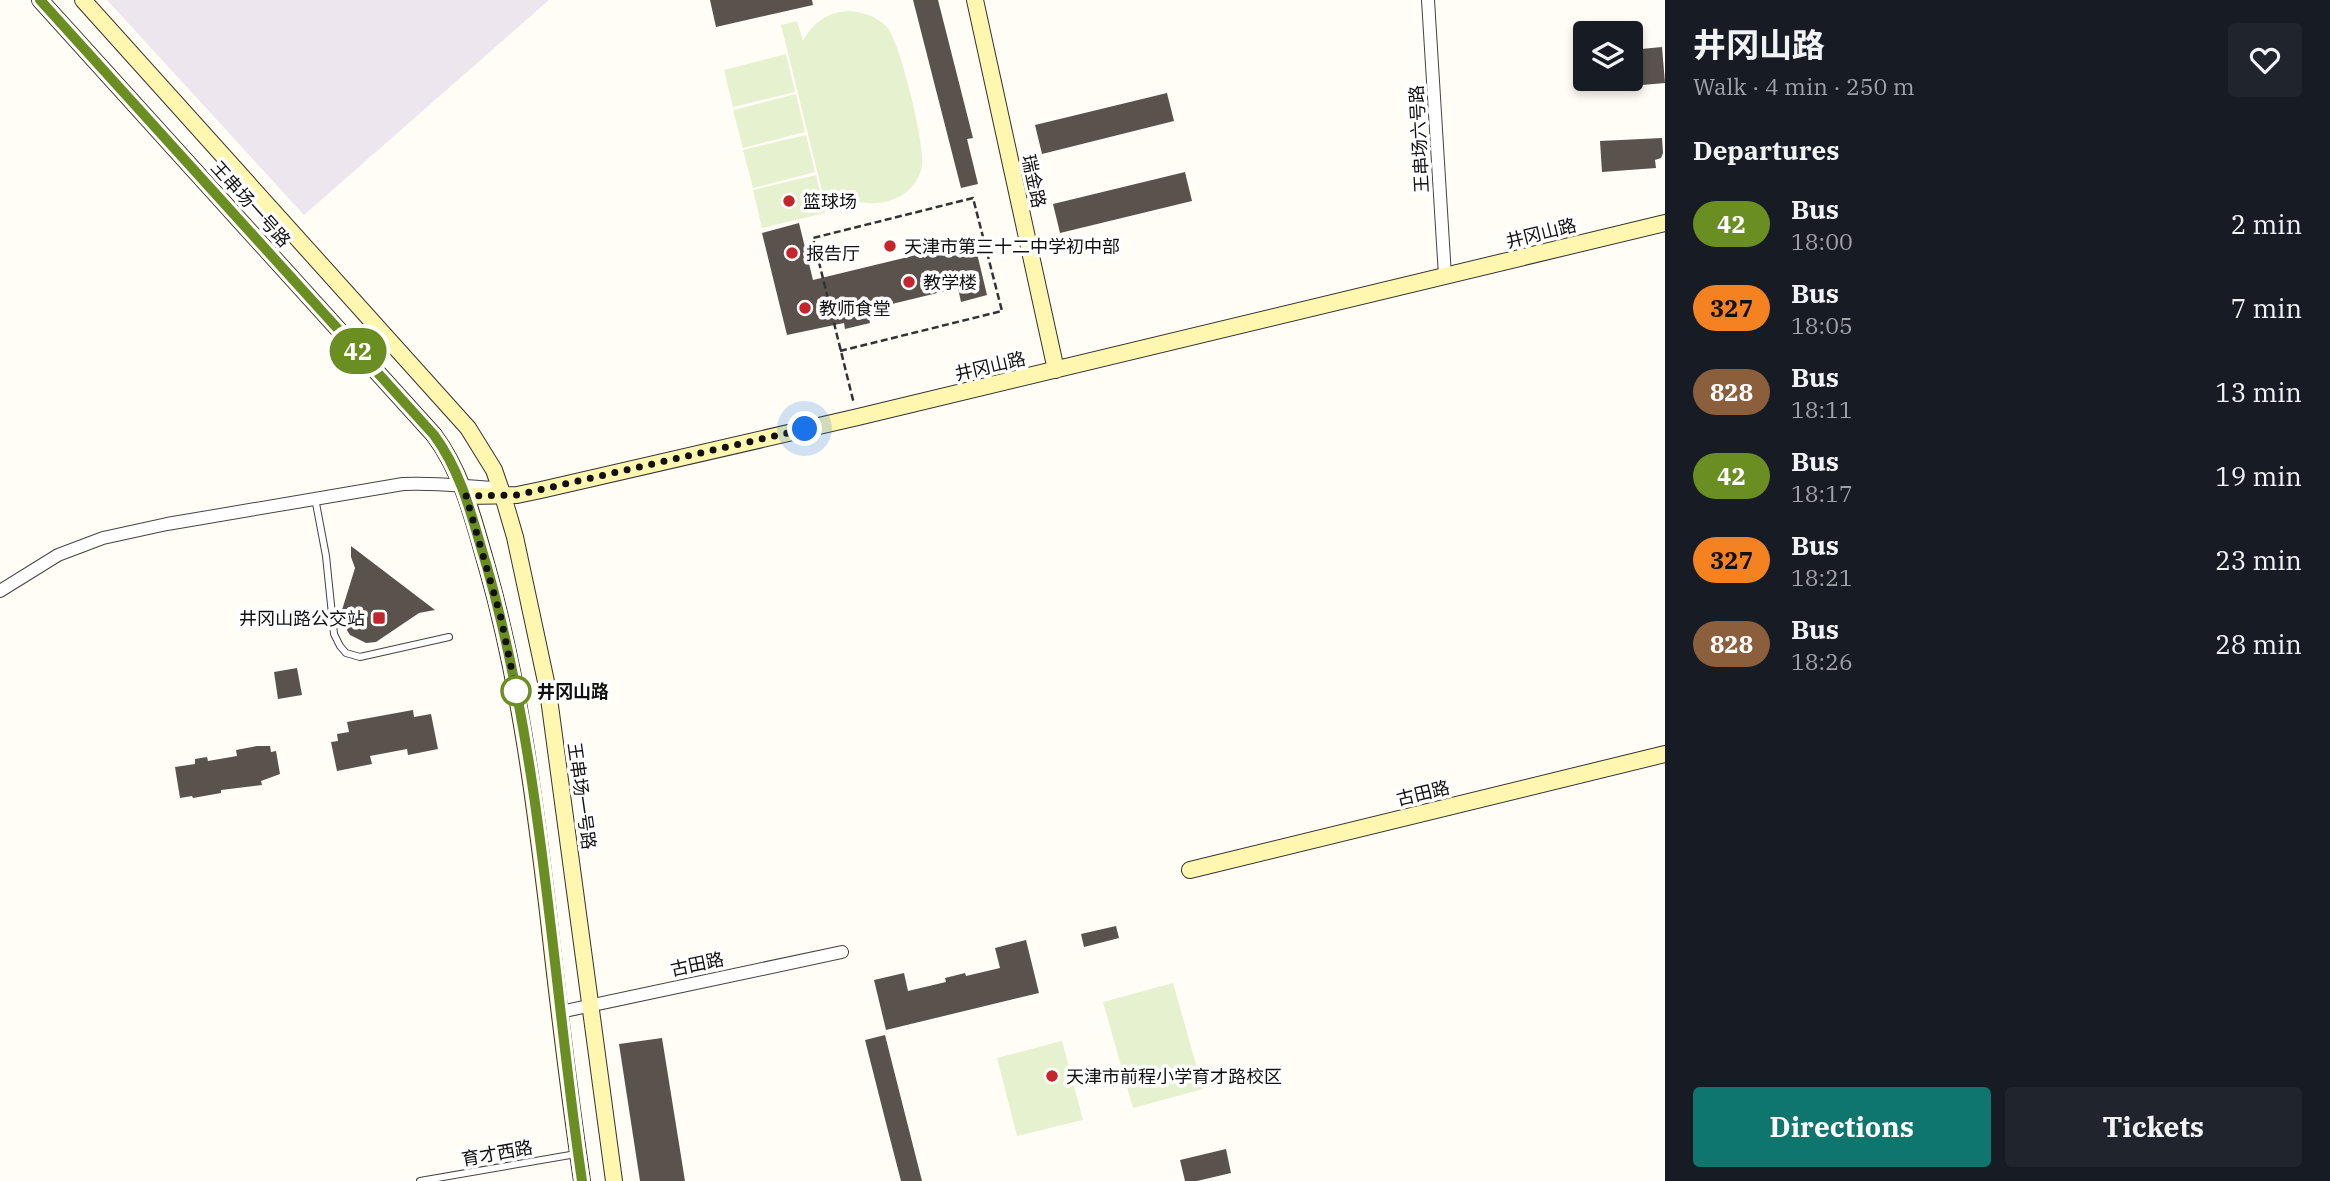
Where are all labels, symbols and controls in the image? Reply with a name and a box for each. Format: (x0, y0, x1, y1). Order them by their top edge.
map controls (1573, 21, 1643, 91)
button: layers (1573, 21, 1643, 91)
text: 井冈山路 (1693, 23, 1825, 66)
button: heart (2228, 23, 2302, 97)
text: Walk · 4 min · 250 m (1693, 71, 1915, 101)
street label: 王串场六号路 (1405, 84, 1433, 194)
text: Departures (1693, 133, 1839, 167)
street label: 瑞金路 (1017, 152, 1051, 210)
street label: 王串场一号路 (206, 156, 296, 252)
place label: 篮球场 (803, 190, 857, 213)
text: Bus (1791, 192, 1839, 226)
marker: 篮球场 (781, 193, 797, 209)
text: 2 min (2231, 207, 2302, 241)
text: 42 (1717, 208, 1746, 240)
street label: 井冈山路 (1503, 213, 1579, 253)
text: 18:00 (1791, 226, 1853, 256)
place label: 天津市第三十二中学初中部 (904, 235, 1120, 258)
marker: 天津市第三十二中学初中部 (882, 238, 898, 254)
place label: 报告厅 (806, 242, 860, 265)
marker: 报告厅 (784, 245, 800, 261)
place label: 教学楼 (923, 271, 977, 294)
marker: 教学楼 (901, 274, 917, 290)
text: Bus (1791, 276, 1839, 310)
text: 7 min (2231, 291, 2302, 325)
text: 327 (1710, 292, 1753, 324)
place label: 教师食堂 (819, 297, 891, 320)
marker: 教师食堂 (797, 300, 813, 316)
text: 18:05 (1791, 310, 1853, 340)
line badge: 42 (326, 328, 390, 374)
text: 42 (344, 335, 372, 367)
street label: 井冈山路 (952, 347, 1028, 385)
text: Bus (1791, 360, 1839, 394)
text: 13 min (2215, 375, 2302, 409)
text: 828 (1710, 376, 1753, 408)
text: 18:11 (1791, 394, 1853, 424)
your location (787, 411, 822, 446)
text: Bus (1791, 444, 1839, 478)
text: 19 min (2215, 459, 2302, 493)
text: 42 (1717, 460, 1746, 492)
text: 18:17 (1791, 478, 1853, 508)
text: Bus (1791, 528, 1839, 562)
text: 23 min (2215, 543, 2302, 577)
text: 327 (1710, 544, 1753, 576)
text: 18:21 (1791, 562, 1853, 592)
place label: 井冈山路公交站 (239, 607, 365, 630)
marker: 井冈山路公交站 (371, 610, 387, 626)
text: Bus (1791, 612, 1839, 646)
text: 28 min (2215, 627, 2302, 661)
text: 828 (1710, 628, 1753, 660)
text: 18:26 (1791, 646, 1853, 676)
marker: 井冈山路 (501, 676, 531, 706)
place label: 井冈山路 (537, 680, 609, 703)
street label: 王串场一号路 (563, 741, 601, 851)
street label: 古田路 (1394, 775, 1452, 811)
street label: 古田路 (668, 947, 726, 981)
place label: 天津市前程小学育才路校区 (1066, 1065, 1282, 1088)
marker: 天津市前程小学育才路校区 (1044, 1068, 1060, 1084)
button: Directions (1693, 1087, 1991, 1167)
button: Tickets (2005, 1087, 2302, 1167)
street label: 育才西路 (460, 1135, 534, 1171)

